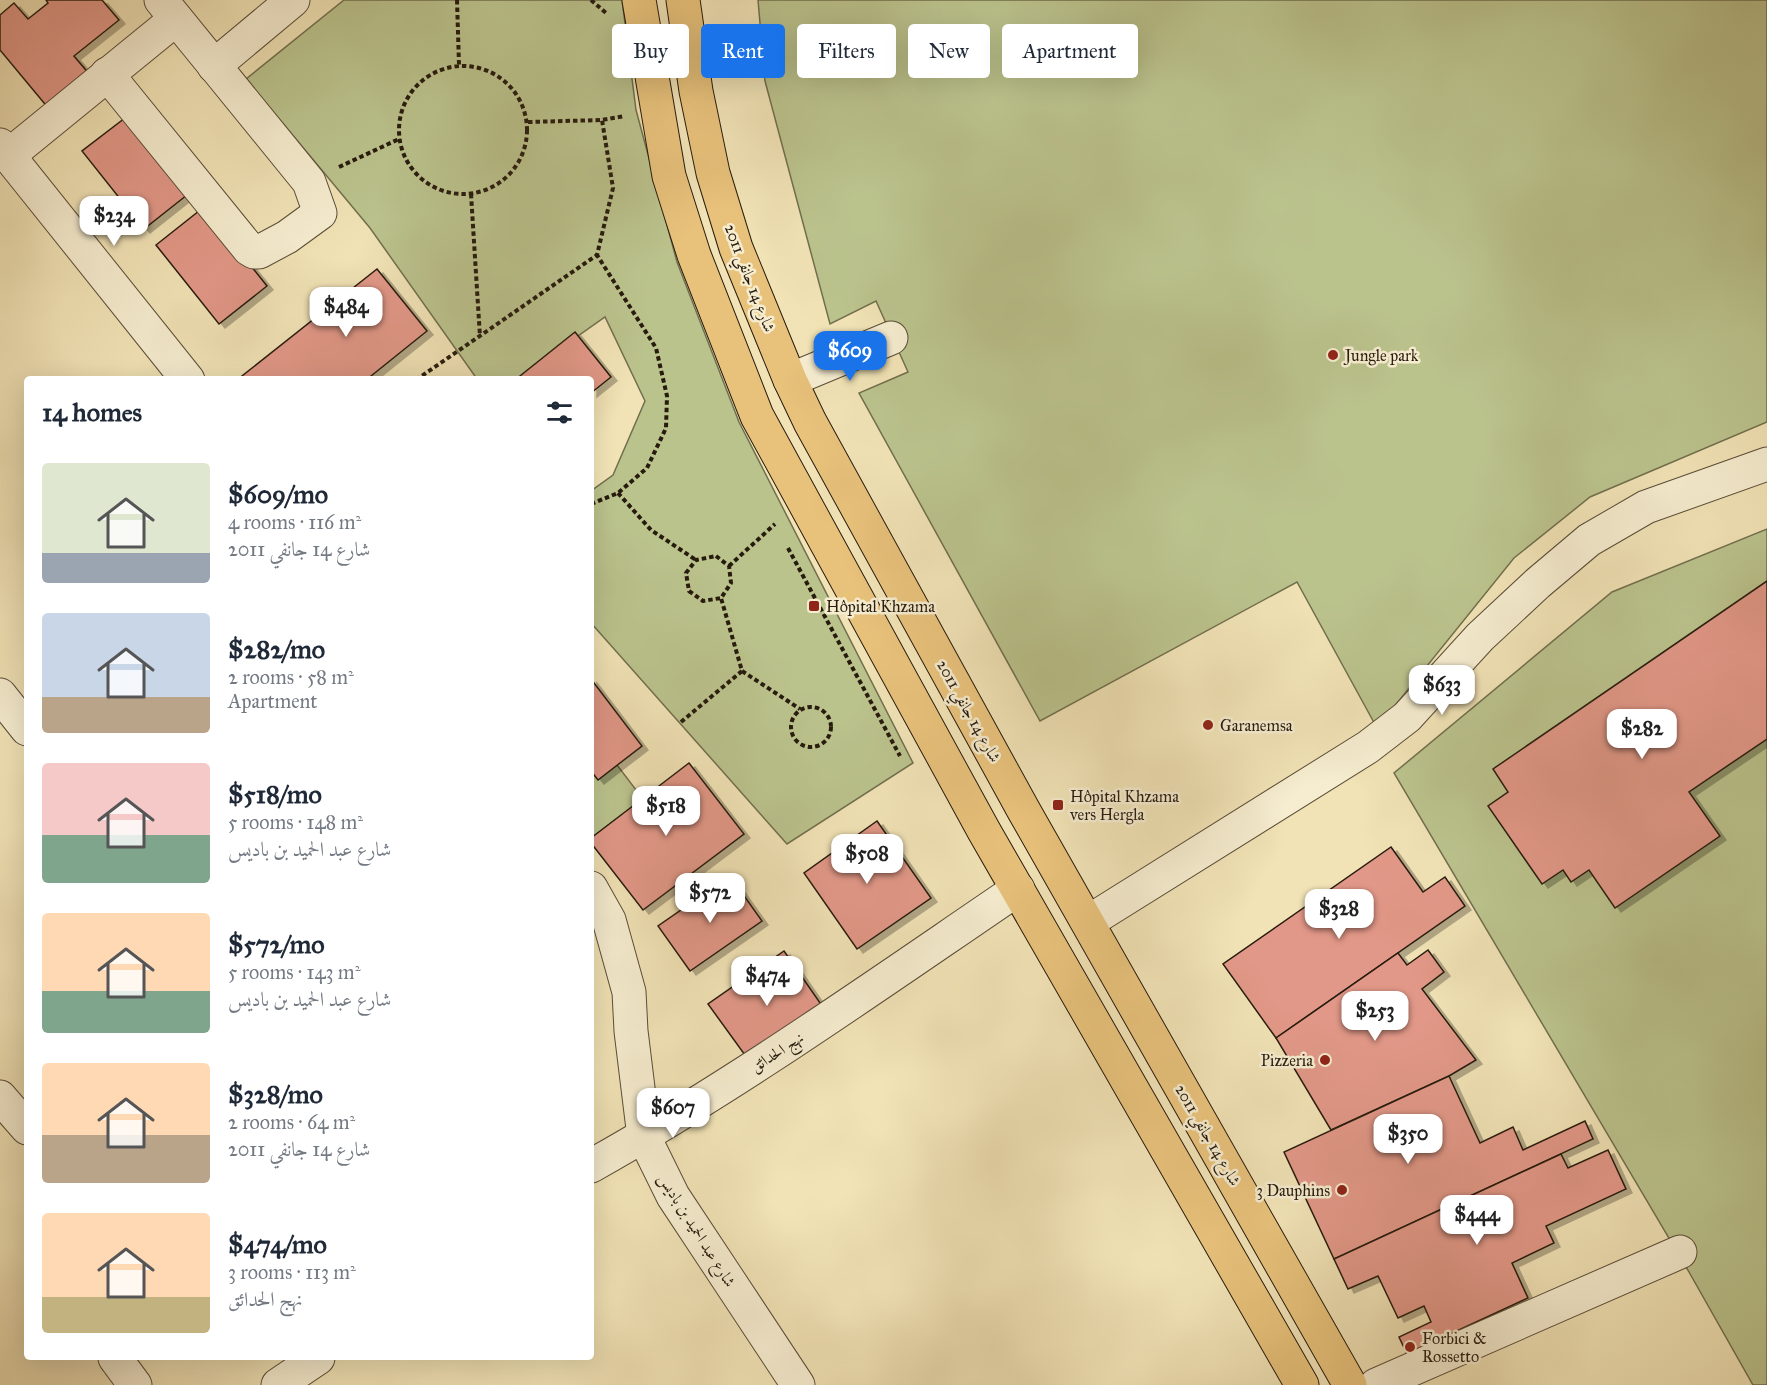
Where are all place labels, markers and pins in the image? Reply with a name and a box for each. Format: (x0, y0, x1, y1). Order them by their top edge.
pin: $234 (78, 196, 150, 247)
pin: $484 (310, 287, 382, 338)
pin: $609 (814, 331, 886, 382)
place label: Jungle park (1343, 346, 1419, 366)
marker: Jungle park (1326, 348, 1340, 362)
place label: Hôpital Khzama (826, 597, 935, 616)
marker: Hôpital Khzama (807, 599, 821, 613)
pin: $633 (1406, 665, 1478, 716)
pin: $282 (1606, 709, 1678, 760)
place label: Garanemsa (1220, 716, 1293, 735)
marker: Garanemsa (1201, 718, 1215, 732)
pin: $518 (630, 786, 702, 837)
place label: Hôpital Khzama vers Hergla (1069, 787, 1179, 825)
marker: Hôpital Khzama vers Hergla (1051, 798, 1065, 812)
pin: $508 (831, 834, 903, 885)
pin: $572 (674, 873, 746, 924)
pin: $328 (1303, 889, 1375, 940)
pin: $474 (731, 956, 803, 1007)
pin: $253 (1339, 991, 1411, 1042)
place label: Pizzeria (1261, 1051, 1313, 1070)
marker: Pizzeria (1318, 1053, 1332, 1067)
pin: $607 (637, 1088, 709, 1139)
pin: $350 (1372, 1114, 1444, 1165)
place label: 3 Dauphins (1257, 1181, 1330, 1200)
marker: 3 Dauphins (1335, 1183, 1349, 1197)
pin: $444 (1441, 1195, 1513, 1246)
place label: Forbici & Rossetto (1422, 1329, 1487, 1366)
marker: Forbici & Rossetto (1403, 1340, 1417, 1354)

